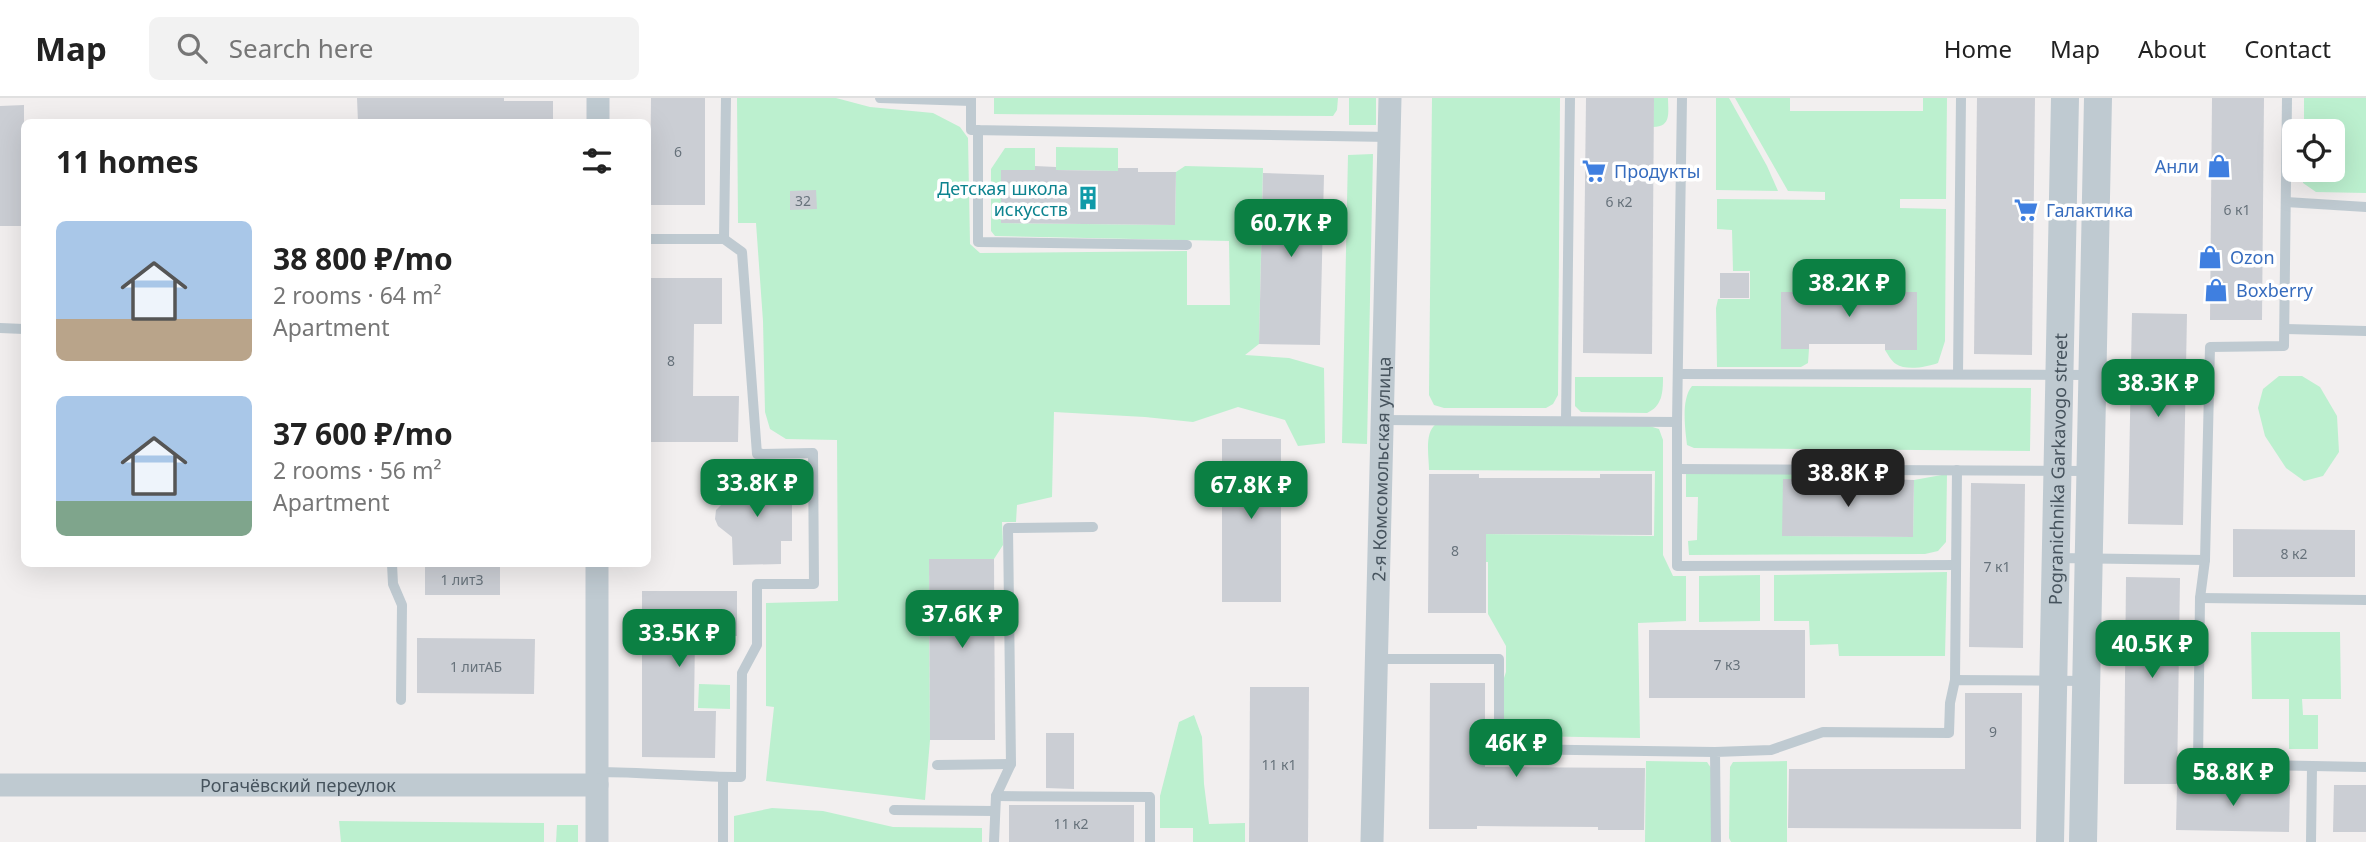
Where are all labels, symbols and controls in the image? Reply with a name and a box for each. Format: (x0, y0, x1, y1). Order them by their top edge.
search box (149, 17, 639, 80)
text: Map (35, 26, 107, 71)
icon: search (173, 29, 211, 67)
text: Search here (229, 30, 373, 66)
text: Home (1944, 32, 2012, 65)
text: Map (2050, 32, 2100, 65)
text: About (2138, 32, 2206, 65)
text: Contact (2244, 32, 2331, 65)
map controls (2282, 119, 2345, 182)
button: locate (2282, 119, 2345, 182)
text: 11 homes (56, 141, 199, 182)
icon: filters (578, 142, 616, 180)
house number: 6 (674, 142, 682, 161)
shop icon: Анли (2205, 152, 2233, 180)
place label: Анли (2155, 154, 2199, 178)
supermarket icon: Продукты (1580, 157, 1608, 185)
place label: Продукты (1614, 159, 1700, 183)
place label: Детская школа искусств (937, 176, 1068, 221)
building icon: Детская школа искусств (1074, 184, 1102, 212)
house number: 32 (795, 191, 811, 210)
house number: 6 к2 (1605, 192, 1633, 211)
supermarket icon: Галактика (2012, 196, 2040, 224)
place label: Галактика (2046, 198, 2133, 222)
pin: 60.7K ₽ (1226, 200, 1356, 259)
house number: 6 к1 (2223, 200, 2251, 219)
text: 60.7K ₽ (1251, 206, 1331, 238)
text: 38 800 ₽/mo (273, 238, 453, 279)
shop icon: Ozon (2196, 243, 2224, 271)
place label: Ozon (2230, 245, 2275, 269)
icon: home (112, 249, 196, 333)
pin: 38.2K ₽ (1784, 260, 1914, 319)
text: 38.2K ₽ (1809, 266, 1889, 298)
shop icon: Boxberry (2202, 276, 2230, 304)
place label: Boxberry (2236, 278, 2314, 302)
text: 2 rooms · 64 m² (273, 279, 442, 311)
text: Apartment (273, 311, 390, 343)
street label: Pogranichnika Garkavogo street (2043, 332, 2072, 605)
house number: 8 (667, 351, 675, 370)
street label: 2-я Комсомольская улица (1366, 356, 1396, 582)
pin: 38.3K ₽ (2093, 360, 2223, 419)
text: 38.3K ₽ (2118, 366, 2198, 398)
text: 37 600 ₽/mo (273, 413, 453, 454)
icon: home (112, 424, 196, 508)
pin: 38.8K ₽ (1783, 450, 1913, 509)
text: 2 rooms · 56 m² (273, 454, 442, 486)
text: 38.8K ₽ (1808, 456, 1888, 488)
pin: 33.8K ₽ (692, 460, 822, 519)
pin: 67.8K ₽ (1186, 462, 1316, 521)
text: 33.8K ₽ (717, 466, 797, 498)
text: 67.8K ₽ (1211, 468, 1291, 500)
text: Apartment (273, 486, 390, 518)
house number: 8 (1451, 541, 1459, 560)
house number: 8 к2 (2280, 544, 2308, 563)
house number: 7 к1 (1983, 557, 2011, 576)
house number: 1 литЗ (440, 570, 484, 589)
pin: 37.6K ₽ (897, 590, 1027, 650)
text: 37.6K ₽ (922, 597, 1002, 629)
pin: 33.5K ₽ (614, 610, 744, 669)
text: 33.5K ₽ (639, 616, 719, 648)
pin: 40.5K ₽ (2087, 620, 2217, 680)
text: 40.5K ₽ (2112, 627, 2192, 659)
house number: 7 к3 (1713, 655, 1741, 674)
house number: 1 литАБ (450, 657, 502, 676)
pin: 46K ₽ (1467, 720, 1565, 779)
house number: 9 (1989, 722, 1997, 741)
text: 46K ₽ (1485, 726, 1547, 758)
pin: 58.8K ₽ (2168, 748, 2298, 808)
house number: 11 к1 (1261, 755, 1297, 774)
text: 58.8K ₽ (2193, 755, 2273, 787)
street label: Рогачёвский переулок (200, 773, 396, 797)
house number: 11 к2 (1053, 814, 1089, 833)

